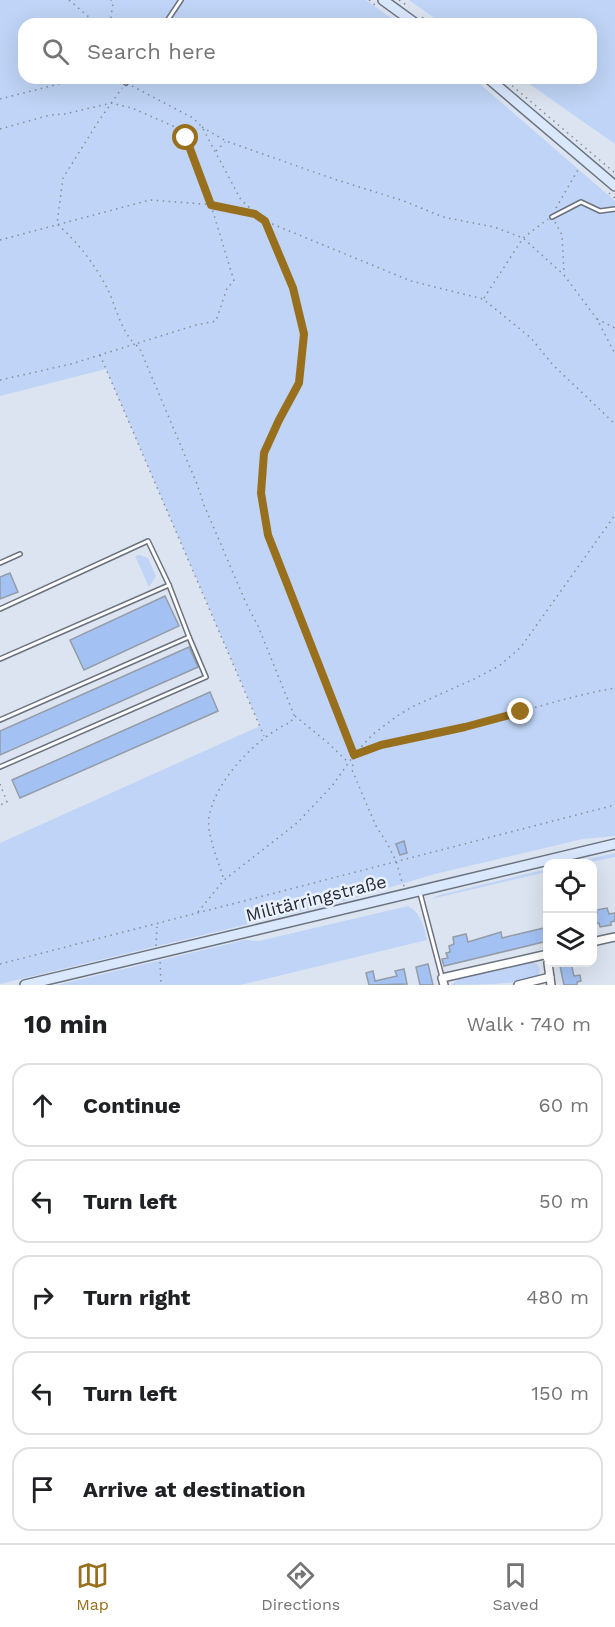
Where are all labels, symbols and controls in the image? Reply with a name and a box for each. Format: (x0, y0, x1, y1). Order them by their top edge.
search box (18, 18, 597, 84)
icon: search (39, 35, 72, 68)
text: Search here (87, 39, 216, 64)
route start (172, 124, 198, 150)
route end (507, 698, 533, 724)
map controls (543, 859, 597, 967)
button: locate (543, 859, 597, 913)
street label: Militärringstraße (244, 870, 388, 926)
button: layers (543, 913, 597, 967)
text: 10 min (24, 1009, 108, 1039)
text: Walk · 740 m (466, 1012, 591, 1036)
icon: ahead (26, 1089, 59, 1122)
text: Continue (83, 1093, 181, 1118)
text: 60 m (539, 1093, 589, 1117)
icon: left (26, 1185, 59, 1218)
text: Turn left (83, 1189, 177, 1214)
text: 50 m (539, 1189, 589, 1213)
icon: right (26, 1281, 59, 1314)
text: Turn right (83, 1285, 190, 1310)
text: 480 m (526, 1285, 589, 1309)
icon: left (26, 1377, 59, 1410)
text: Turn left (83, 1381, 177, 1406)
text: 150 m (531, 1381, 589, 1405)
icon: arrive (26, 1473, 59, 1506)
text: Arrive at destination (83, 1477, 306, 1502)
tab: Map (76, 1559, 109, 1614)
tab: Directions (261, 1559, 340, 1614)
tab: Saved (492, 1559, 539, 1614)

